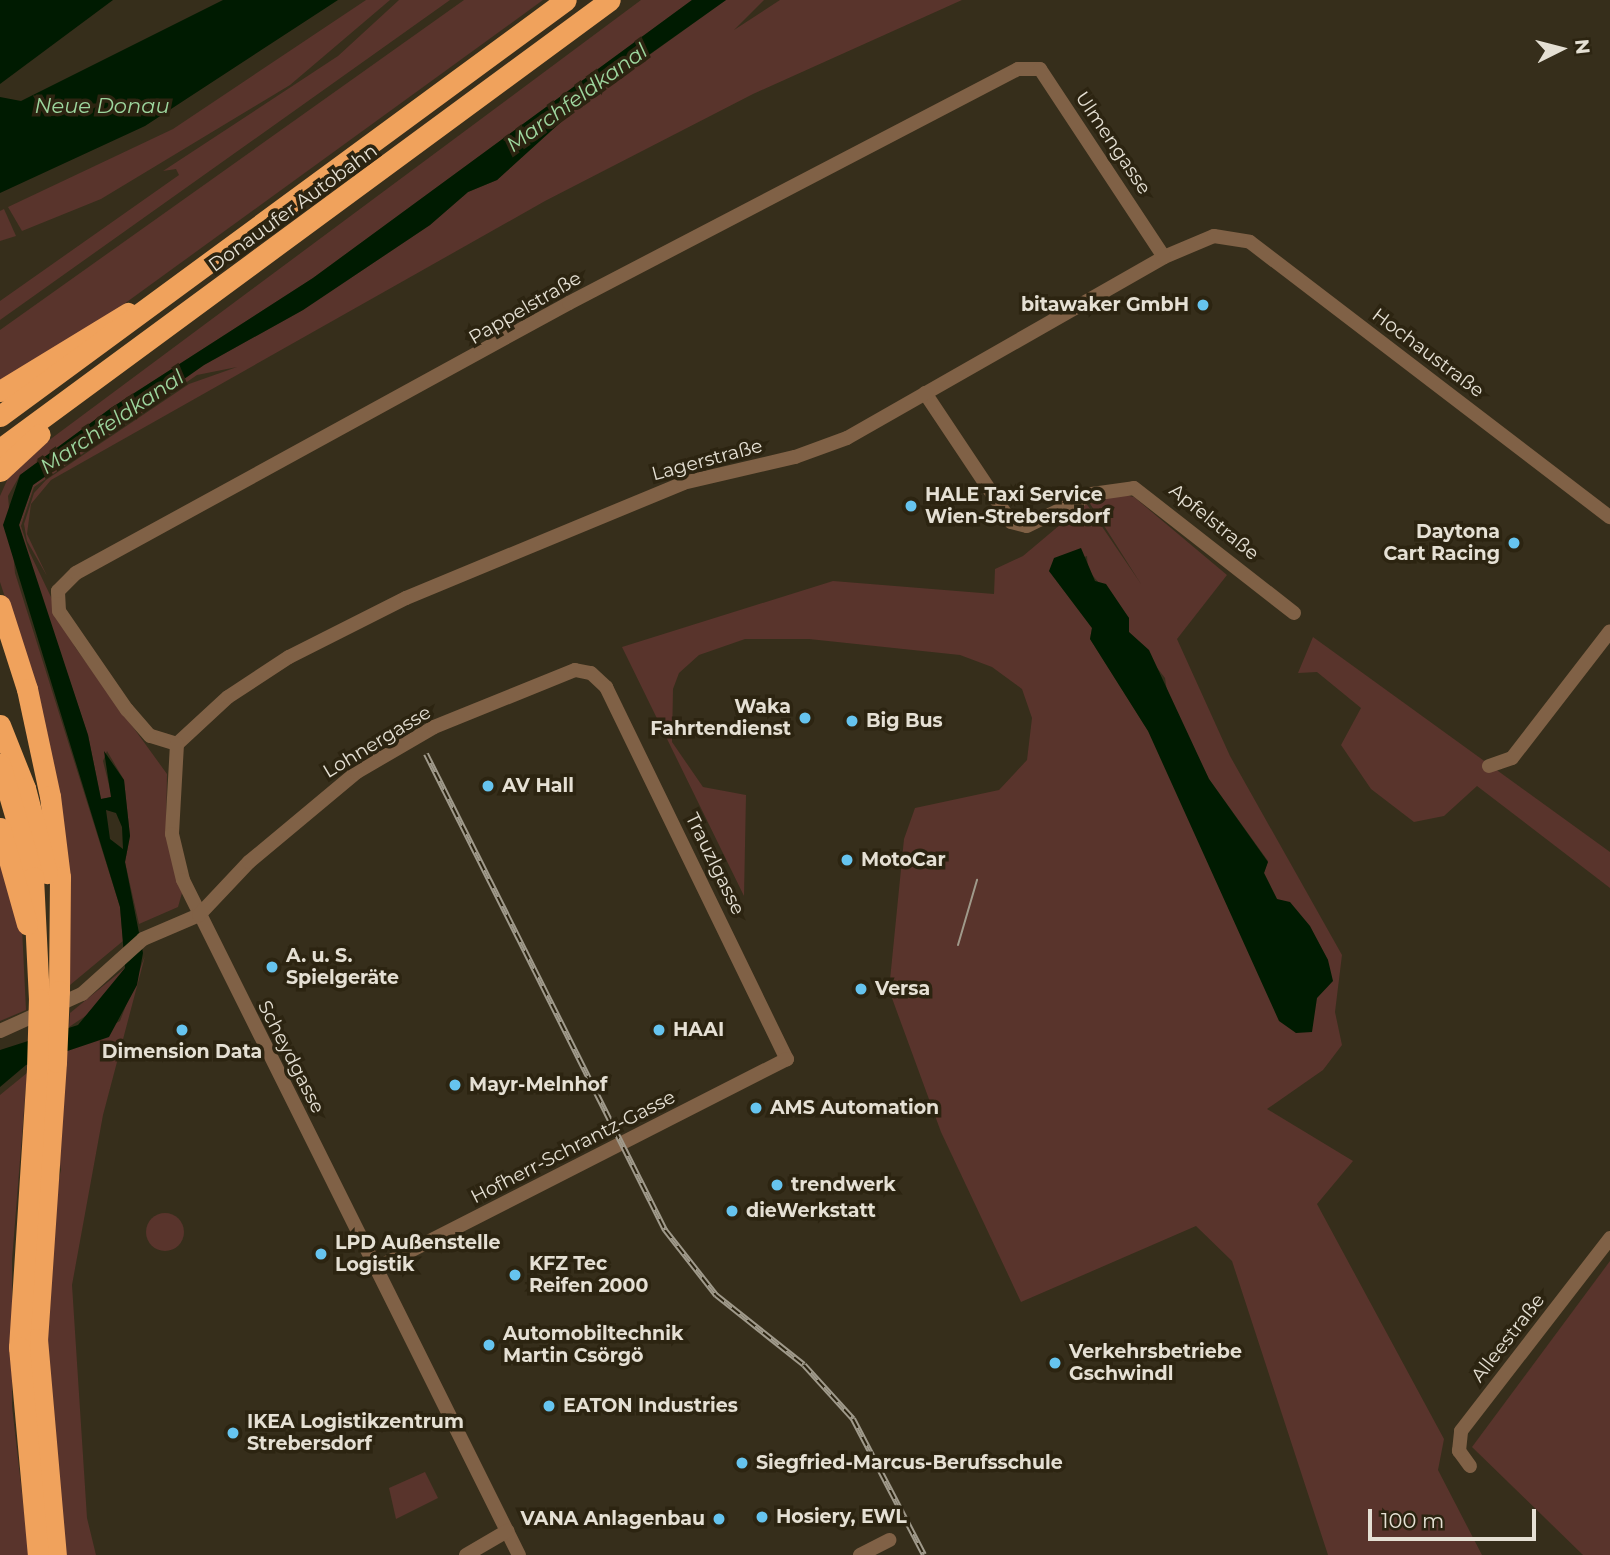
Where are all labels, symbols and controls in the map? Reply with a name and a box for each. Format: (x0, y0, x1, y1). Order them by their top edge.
north arrow (1526, 14, 1596, 84)
water label: Marchfeldkanal (502, 38, 652, 158)
text: N (1570, 38, 1595, 56)
street label: Ulmengasse (1070, 87, 1156, 199)
water label: Neue Donau (34, 93, 170, 119)
street label: Donauufer Autobahn (204, 139, 382, 277)
street label: Pappelstraße (465, 267, 585, 349)
place label: bitawaker GmbH (1021, 294, 1189, 316)
marker: bitawaker GmbH (1195, 297, 1211, 313)
street label: Hochaustraße (1368, 304, 1488, 402)
water label: Marchfeldkanal (35, 365, 189, 479)
street label: Lagerstraße (649, 434, 765, 486)
street label: Apfelstraße (1165, 479, 1263, 565)
place label: HALE Taxi Service Wien-Strebersdorf (925, 484, 1110, 528)
marker: HALE Taxi Service Wien-Strebersdorf (903, 498, 919, 514)
place label: Daytona Cart Racing (1383, 521, 1500, 565)
marker: Daytona Cart Racing (1506, 535, 1522, 551)
place label: Waka Fahrtendienst (650, 696, 791, 740)
street label: Lohnergasse (319, 701, 435, 783)
marker: Waka Fahrtendienst (797, 710, 813, 726)
place label: Big Bus (866, 710, 943, 732)
marker: Big Bus (844, 713, 860, 729)
place label: AV Hall (502, 775, 574, 797)
marker: AV Hall (480, 778, 496, 794)
street label: Trauzlgasse (681, 809, 749, 919)
place label: MotoCar (861, 849, 946, 871)
marker: MotoCar (839, 852, 855, 868)
place label: A. u. S. Spielgeräte (286, 945, 399, 989)
marker: A. u. S. Spielgeräte (264, 959, 280, 975)
place label: Versa (875, 978, 930, 1000)
marker: Versa (853, 981, 869, 997)
street label: Scheydgasse (253, 997, 329, 1117)
place label: HAAI (673, 1019, 724, 1041)
marker: Dimension Data (174, 1022, 190, 1038)
marker: HAAI (651, 1022, 667, 1038)
place label: Dimension Data (102, 1041, 262, 1063)
place label: Mayr-Melnhof (469, 1074, 607, 1096)
marker: Mayr-Melnhof (447, 1077, 463, 1093)
street label: Hofherr-Schrantz-Gasse (467, 1085, 679, 1209)
place label: AMS Automation (770, 1097, 939, 1119)
marker: AMS Automation (748, 1100, 764, 1116)
place label: trendwerk (791, 1174, 896, 1196)
marker: trendwerk (769, 1177, 785, 1193)
place label: dieWerkstatt (746, 1200, 876, 1222)
marker: dieWerkstatt (724, 1203, 740, 1219)
place label: LPD Außenstelle Logistik (335, 1232, 500, 1276)
marker: LPD Außenstelle Logistik (313, 1246, 329, 1262)
place label: KFZ Tec Reifen 2000 (529, 1253, 648, 1297)
marker: KFZ Tec Reifen 2000 (507, 1267, 523, 1283)
street label: Alleestraße (1466, 1289, 1550, 1387)
place label: Automobiltechnik Martin Csörgö (503, 1323, 683, 1367)
marker: Automobiltechnik Martin Csörgö (481, 1337, 497, 1353)
place label: Verkehrsbetriebe Gschwindl (1069, 1341, 1242, 1385)
marker: Verkehrsbetriebe Gschwindl (1047, 1355, 1063, 1371)
place label: EATON Industries (563, 1395, 738, 1417)
marker: EATON Industries (541, 1398, 557, 1414)
place label: IKEA Logistikzentrum Strebersdorf (247, 1411, 464, 1455)
marker: IKEA Logistikzentrum Strebersdorf (225, 1425, 241, 1441)
place label: Siegfried-Marcus-Berufsschule (756, 1452, 1063, 1474)
marker: Siegfried-Marcus-Berufsschule (734, 1455, 750, 1471)
scale bar (1372, 1496, 1540, 1540)
place label: Hosiery, EWL (776, 1506, 907, 1528)
place label: VANA Anlagenbau (520, 1508, 705, 1530)
text: 100 m (1381, 1508, 1444, 1533)
marker: Hosiery, EWL (754, 1509, 770, 1525)
marker: VANA Anlagenbau (711, 1511, 727, 1527)

